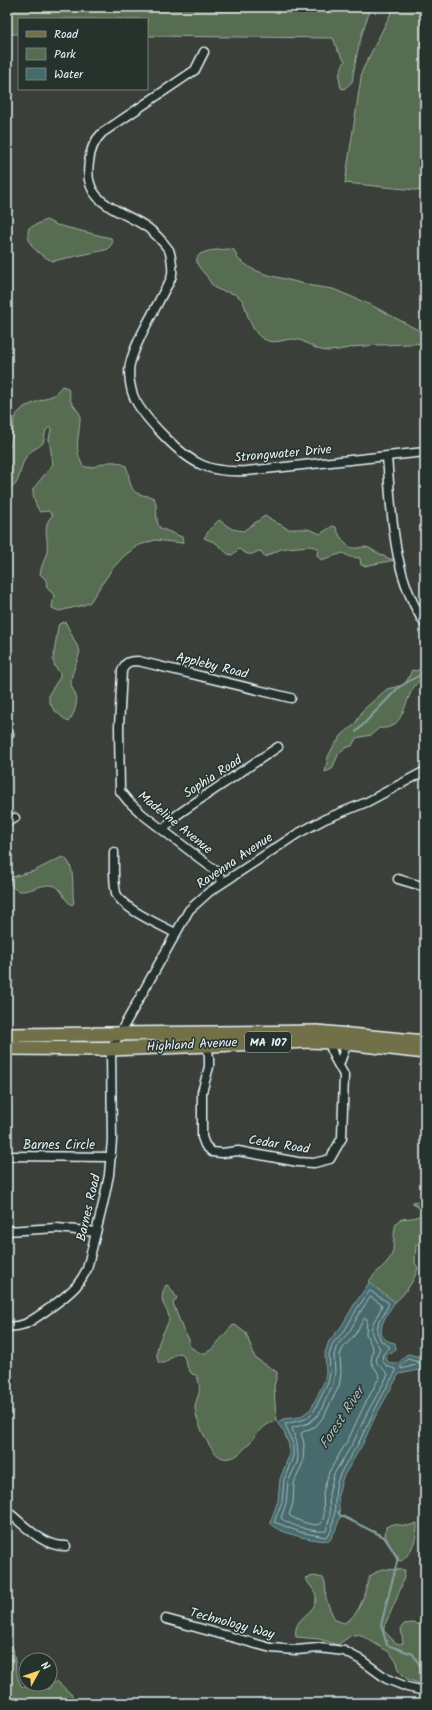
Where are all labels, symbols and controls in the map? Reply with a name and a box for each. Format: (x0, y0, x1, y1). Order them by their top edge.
legend (18, 18, 148, 90)
text: Road (54, 25, 79, 44)
text: Park (54, 45, 76, 64)
text: Water (54, 65, 84, 84)
street label: Strongwater Drive (233, 439, 333, 469)
street label: Appleby Road (174, 647, 251, 685)
street label: Sophia Road (179, 750, 247, 804)
street label: Madeline Avenue (133, 786, 217, 860)
street label: Ravenna Avenue (192, 827, 278, 894)
street label: Highland Avenue (146, 1032, 238, 1058)
road number: MA 107 (245, 1032, 291, 1052)
street label: Cedar Road (247, 1130, 312, 1160)
street label: Barnes Circle (23, 1135, 95, 1156)
street label: Barnes Road (71, 1172, 107, 1244)
water label: Forest River (314, 1380, 372, 1453)
street label: Technology Way (187, 1603, 278, 1646)
north arrow (18, 1652, 58, 1692)
text: N (36, 1658, 54, 1675)

